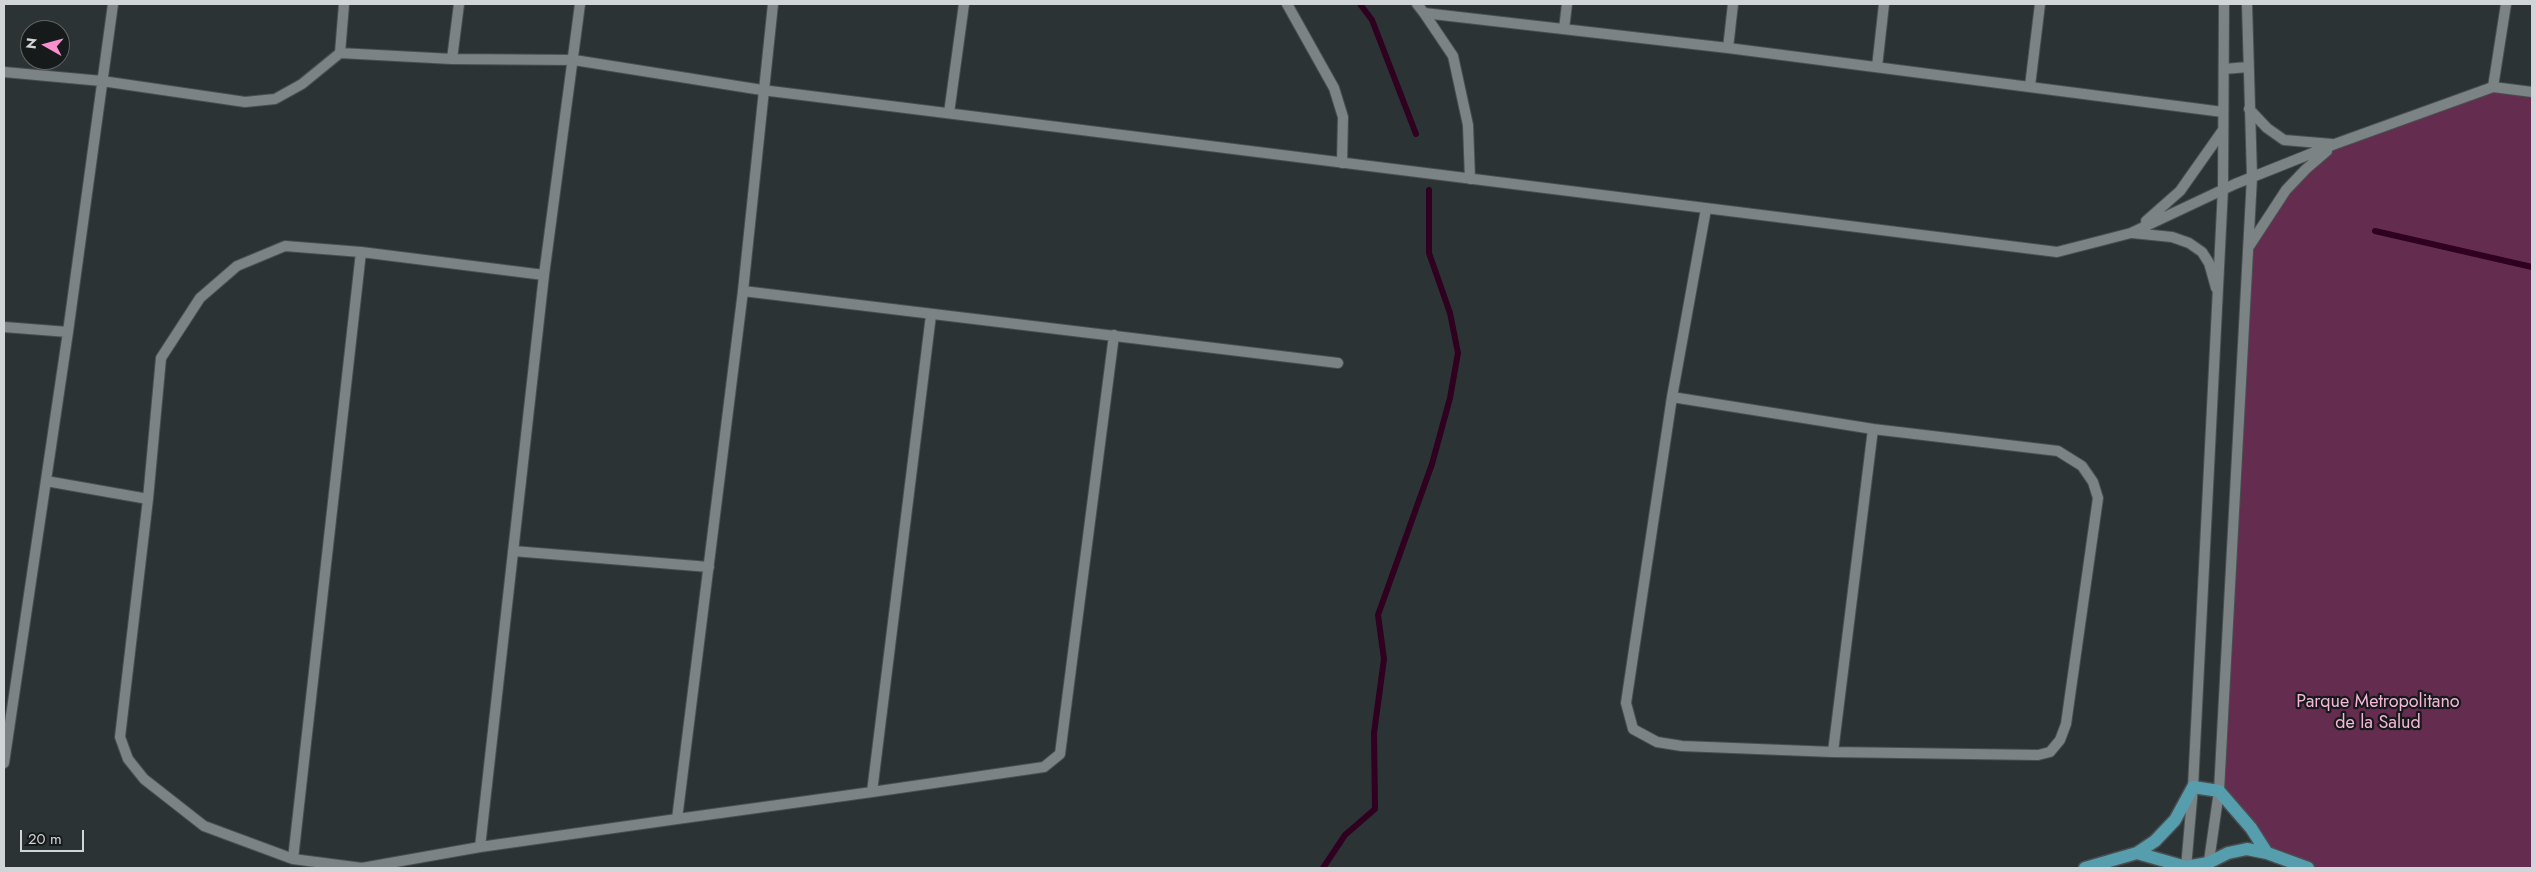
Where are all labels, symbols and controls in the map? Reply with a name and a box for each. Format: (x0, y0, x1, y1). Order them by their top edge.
north arrow (20, 20, 70, 70)
text: N (21, 37, 42, 50)
park label: Parque Metropolitano de la Salud (2296, 692, 2460, 734)
scale bar (22, 820, 86, 852)
text: 20 m (28, 828, 62, 850)

